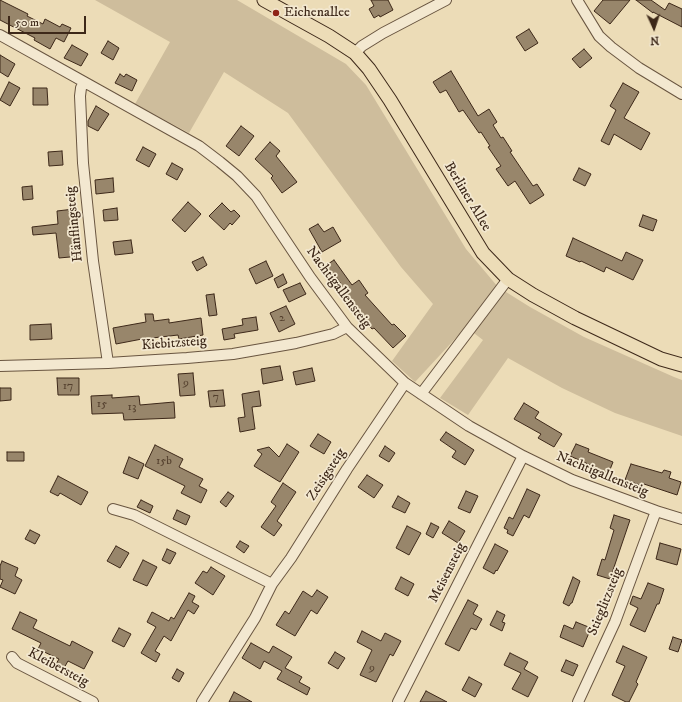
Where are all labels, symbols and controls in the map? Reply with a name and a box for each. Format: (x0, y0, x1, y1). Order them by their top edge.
place label: Eichenallee (284, 5, 350, 21)
scale bar (10, 8, 88, 34)
marker: Eichenallee (271, 8, 281, 18)
north arrow (634, 8, 674, 48)
text: 50 m (15, 15, 39, 30)
text: N (650, 33, 660, 47)
street label: Berliner Allee (440, 159, 494, 235)
street label: Hänflingsteig (63, 185, 87, 263)
street label: Nachtigallensteig (302, 244, 374, 332)
house number: 2 (279, 312, 285, 326)
street label: Kiebitzsteig (141, 333, 207, 355)
house number: 9 (183, 377, 189, 391)
house number: 17 (63, 380, 73, 394)
house number: 7 (213, 391, 219, 405)
house number: 15 (97, 398, 107, 412)
house number: 13 (128, 401, 136, 415)
street label: Zeisigsteig (304, 446, 350, 504)
street label: Nachtigallensteig (553, 449, 651, 501)
house number: 15b (156, 455, 172, 469)
street label: Meisensteig (426, 540, 470, 606)
street label: Stieglitzsteig (585, 566, 627, 638)
street label: Kleibersteig (25, 645, 91, 691)
house number: 9 (369, 662, 375, 676)

